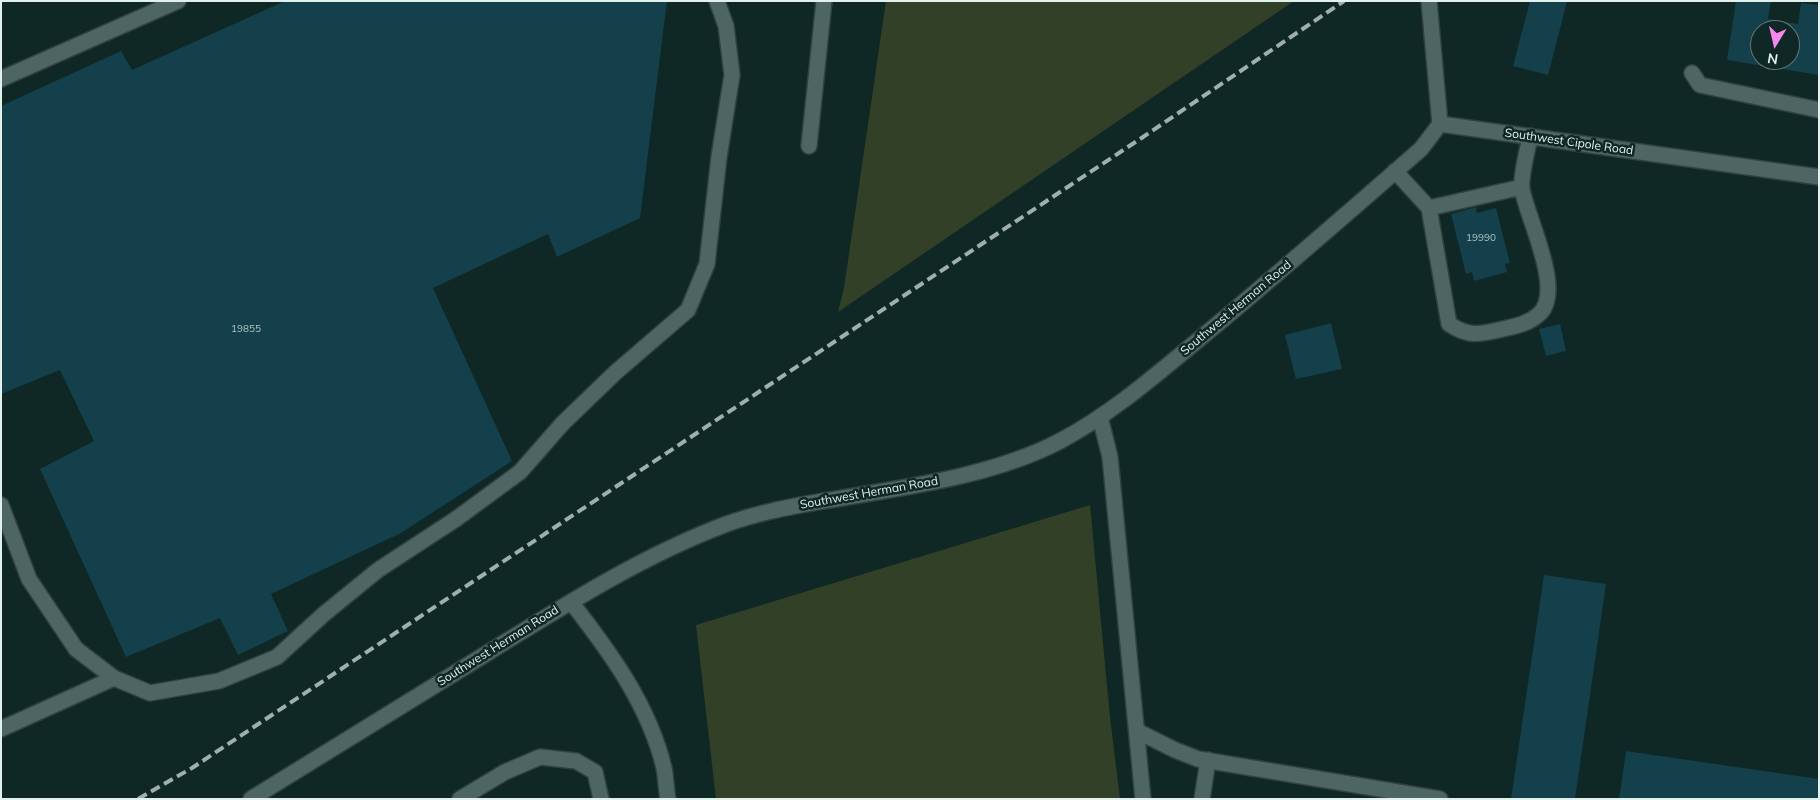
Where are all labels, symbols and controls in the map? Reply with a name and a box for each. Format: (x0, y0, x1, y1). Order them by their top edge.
north arrow (1750, 20, 1800, 70)
text: N (1766, 49, 1779, 69)
street label: Southwest Cipole Road (1504, 126, 1634, 158)
house number: 19990 (1466, 232, 1496, 244)
street label: Southwest Herman Road (1178, 258, 1294, 358)
house number: 19855 (231, 323, 261, 335)
street label: Southwest Herman Road (799, 474, 939, 512)
street label: Southwest Herman Road (435, 603, 561, 689)

